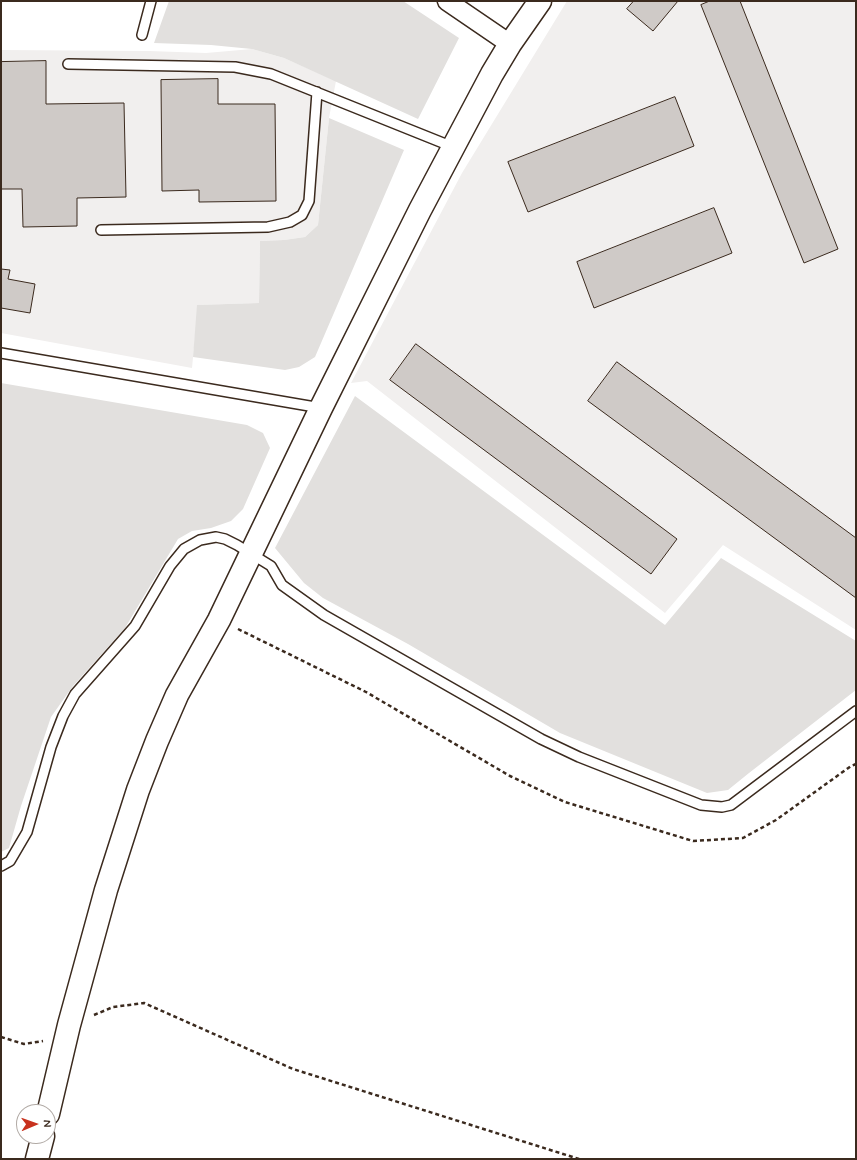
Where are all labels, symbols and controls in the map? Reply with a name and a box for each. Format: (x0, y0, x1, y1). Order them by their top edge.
north arrow (16, 1104, 56, 1144)
text: N (40, 1120, 54, 1128)

